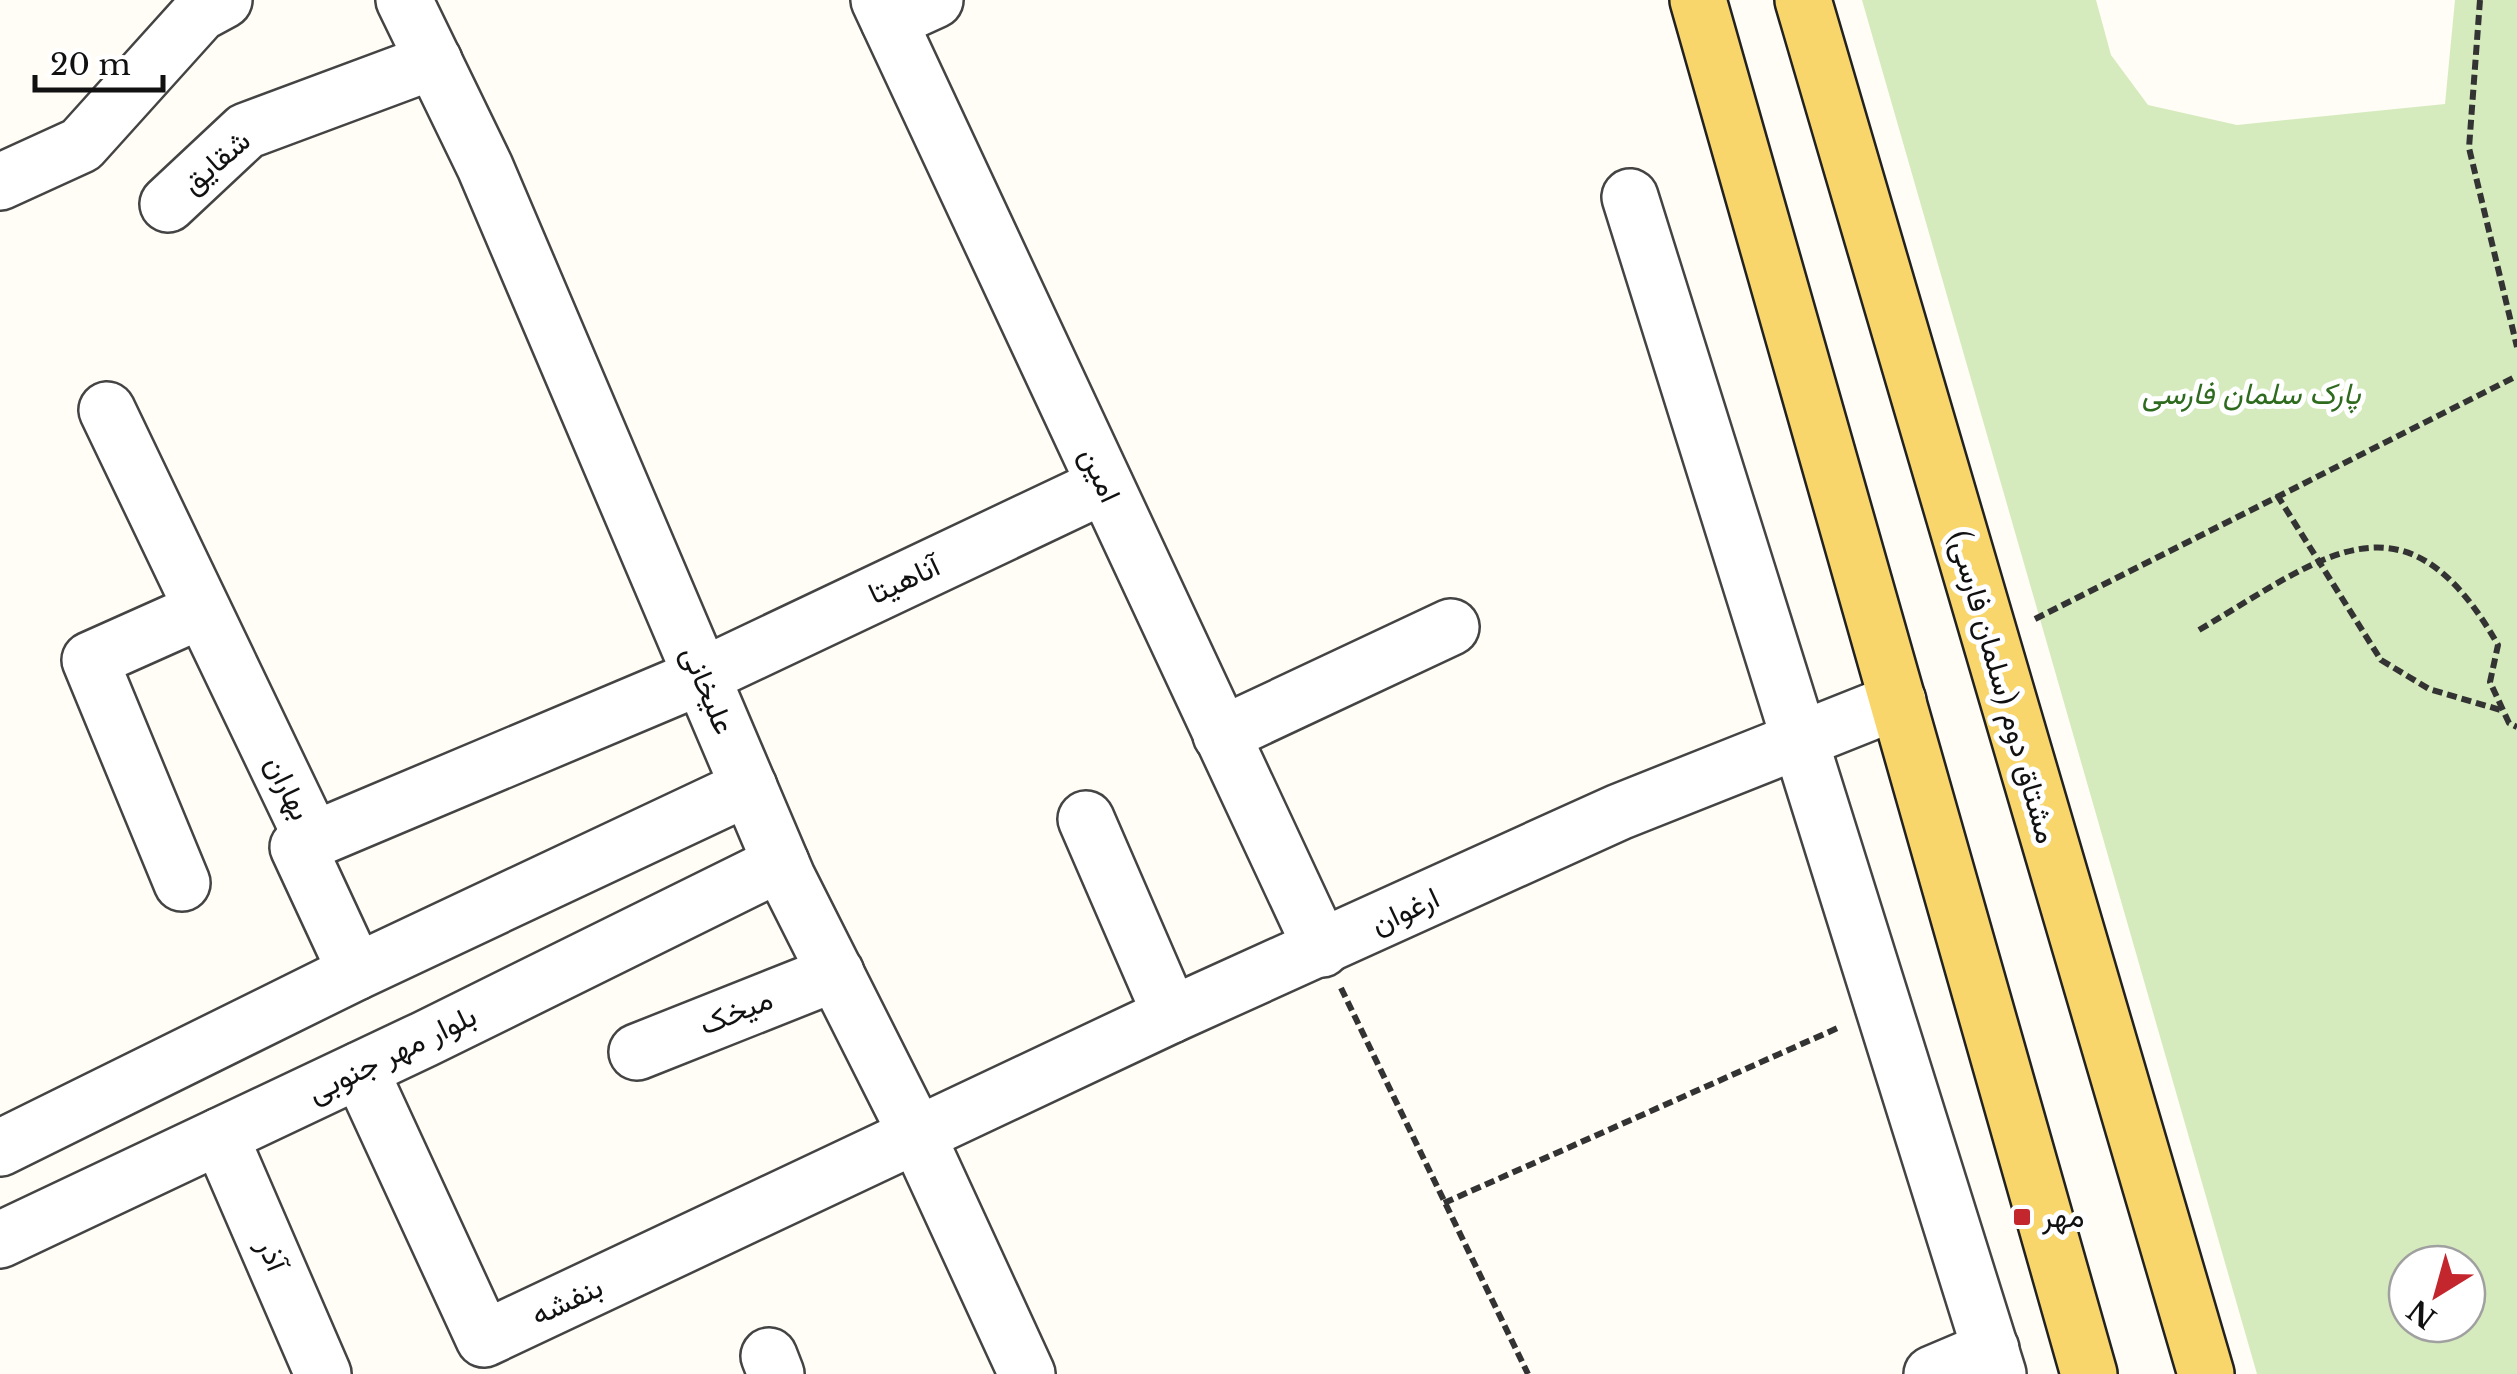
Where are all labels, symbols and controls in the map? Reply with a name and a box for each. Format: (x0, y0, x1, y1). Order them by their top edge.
scale bar (35, 30, 162, 92)
text: 20 m (50, 46, 131, 83)
street label: شقایق (174, 122, 258, 201)
park label: پارک سلمان فارسی (2142, 375, 2361, 414)
street label: امین (1072, 441, 1129, 508)
street label: مشتاق دوم (سلمان فارسی) (1940, 526, 2066, 848)
street label: آناهیتا (862, 546, 947, 612)
street label: علیخانی (673, 640, 744, 740)
street label: بهاران (257, 750, 320, 826)
street label: ارغوان (1365, 879, 1445, 942)
street label: میخک (694, 980, 778, 1043)
street label: بلوار مهر جنوبی (301, 997, 482, 1110)
place label: مهر (2041, 1198, 2085, 1235)
marker: مهر (2011, 1206, 2033, 1228)
street label: آذر (249, 1232, 296, 1278)
north arrow (2387, 1244, 2487, 1344)
street label: بنفشه (525, 1268, 608, 1333)
text: N (2401, 1292, 2443, 1335)

